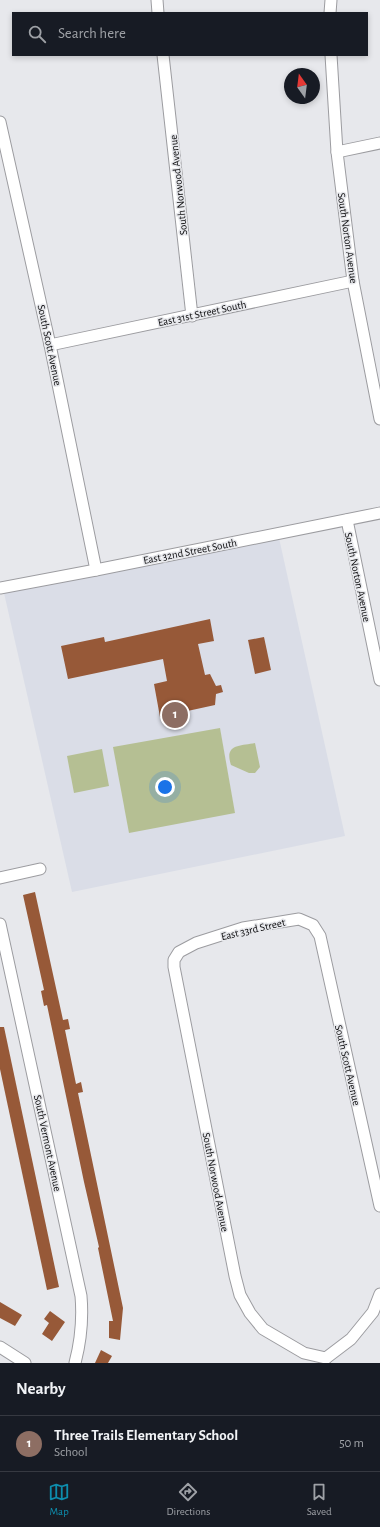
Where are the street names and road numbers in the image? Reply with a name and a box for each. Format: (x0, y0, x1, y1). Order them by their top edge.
street label: South Norwood Avenue (168, 134, 189, 236)
street label: South Norton Avenue (336, 192, 359, 284)
street label: East 31st Street South (157, 299, 247, 328)
street label: South Scott Avenue (36, 304, 63, 387)
street label: South Norton Avenue (343, 531, 372, 623)
street label: East 32nd Street South (142, 537, 238, 566)
street label: East 33rd Street (220, 917, 287, 942)
street label: South Scott Avenue (333, 1024, 362, 1107)
street label: South Vermont Avenue (32, 1094, 63, 1192)
street label: South Norwood Avenue (200, 1132, 231, 1233)

